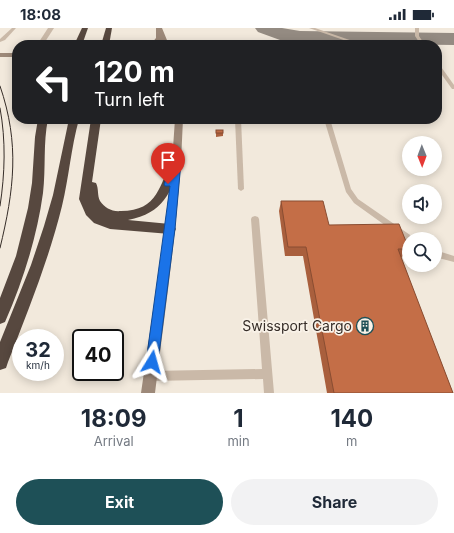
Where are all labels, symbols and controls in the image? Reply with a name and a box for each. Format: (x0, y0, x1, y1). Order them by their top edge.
text: 18:08 (20, 5, 61, 24)
text: 120 m (94, 55, 175, 89)
icon: left (28, 56, 80, 108)
text: Turn left (94, 89, 164, 110)
north arrow (402, 136, 442, 176)
map controls (402, 136, 442, 272)
pin (151, 143, 185, 184)
icon: arrive (157, 149, 179, 171)
button: sound (402, 184, 442, 224)
button: search (402, 232, 442, 272)
building icon: Swissport Cargo (355, 316, 375, 336)
place label: Swissport Cargo (242, 317, 352, 334)
speed limit sign: 40 (72, 329, 124, 381)
text: 32 (25, 338, 51, 362)
position arrow (131, 341, 173, 383)
text: km/h (26, 359, 50, 371)
text: 18:09 (81, 404, 147, 433)
text: 1 (233, 404, 244, 433)
text: 140 (330, 404, 373, 433)
text: Arrival (94, 433, 134, 449)
text: min (227, 433, 250, 449)
text: m (346, 433, 358, 449)
button: Exit (16, 479, 223, 525)
button: Share (231, 479, 438, 525)

